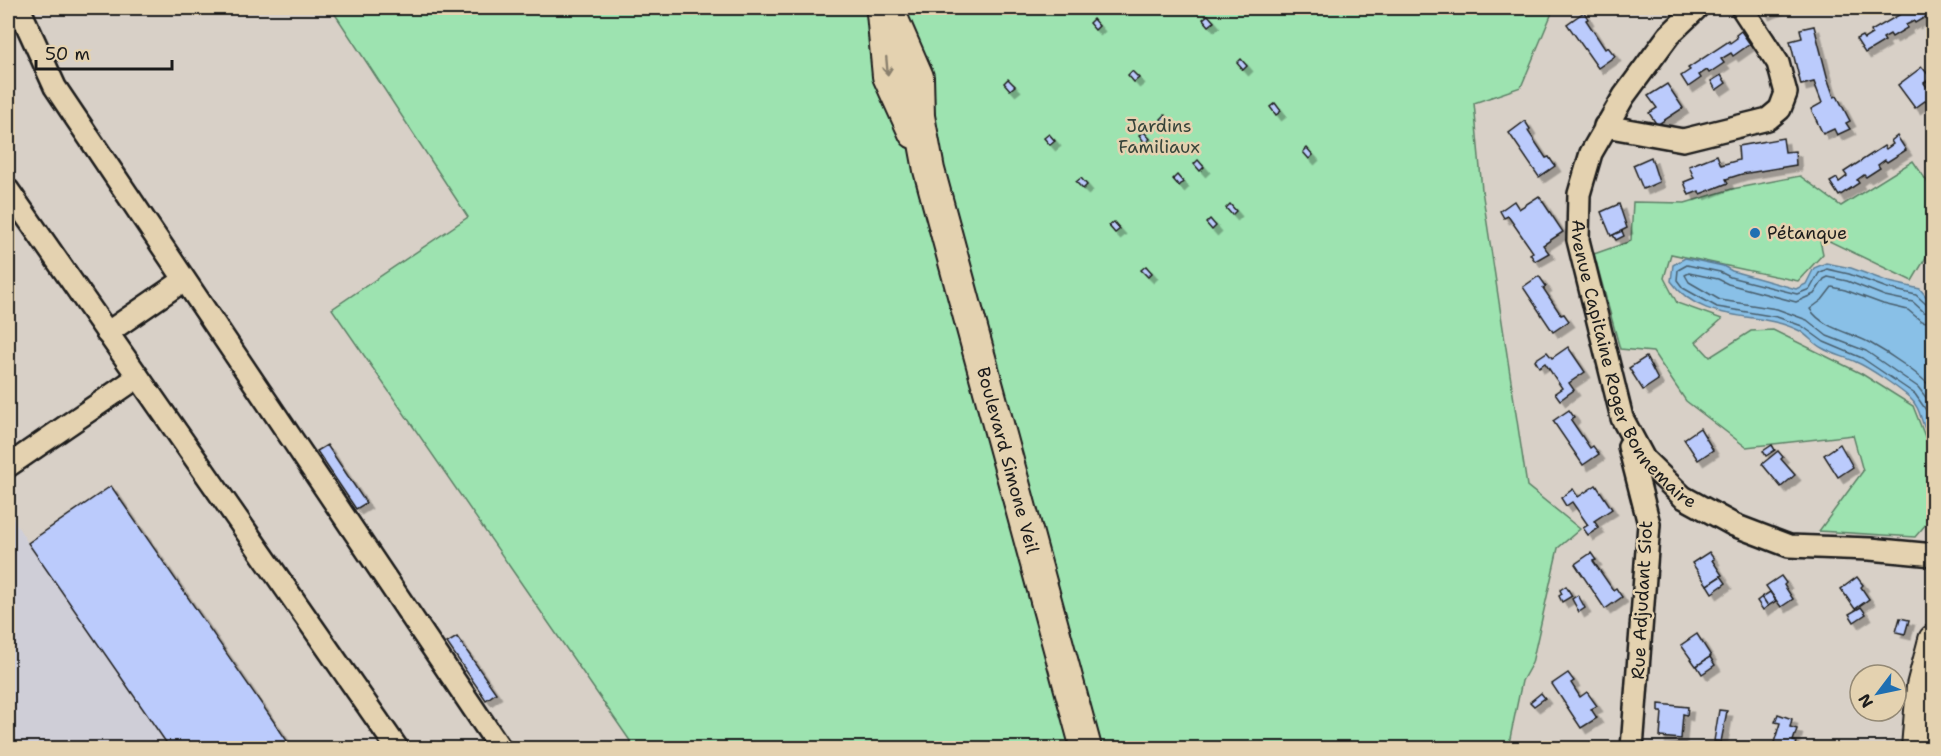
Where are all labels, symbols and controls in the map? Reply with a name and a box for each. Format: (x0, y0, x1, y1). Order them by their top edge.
scale bar (36, 33, 172, 71)
text: 50 m (45, 42, 90, 66)
one-way arrow (882, 55, 893, 75)
park label: Jardins Familiaux (1118, 114, 1200, 159)
street label: Avenue Capitaine Roger Bonnemaire (1566, 219, 1701, 514)
place label: Pétanque (1767, 221, 1847, 245)
marker: Pétanque (1748, 226, 1762, 240)
street label: Boulevard Simone Veil (971, 364, 1045, 557)
street label: Rue Adjudant Siot (1626, 520, 1658, 680)
north arrow (1848, 663, 1908, 723)
text: N (1853, 690, 1878, 712)

